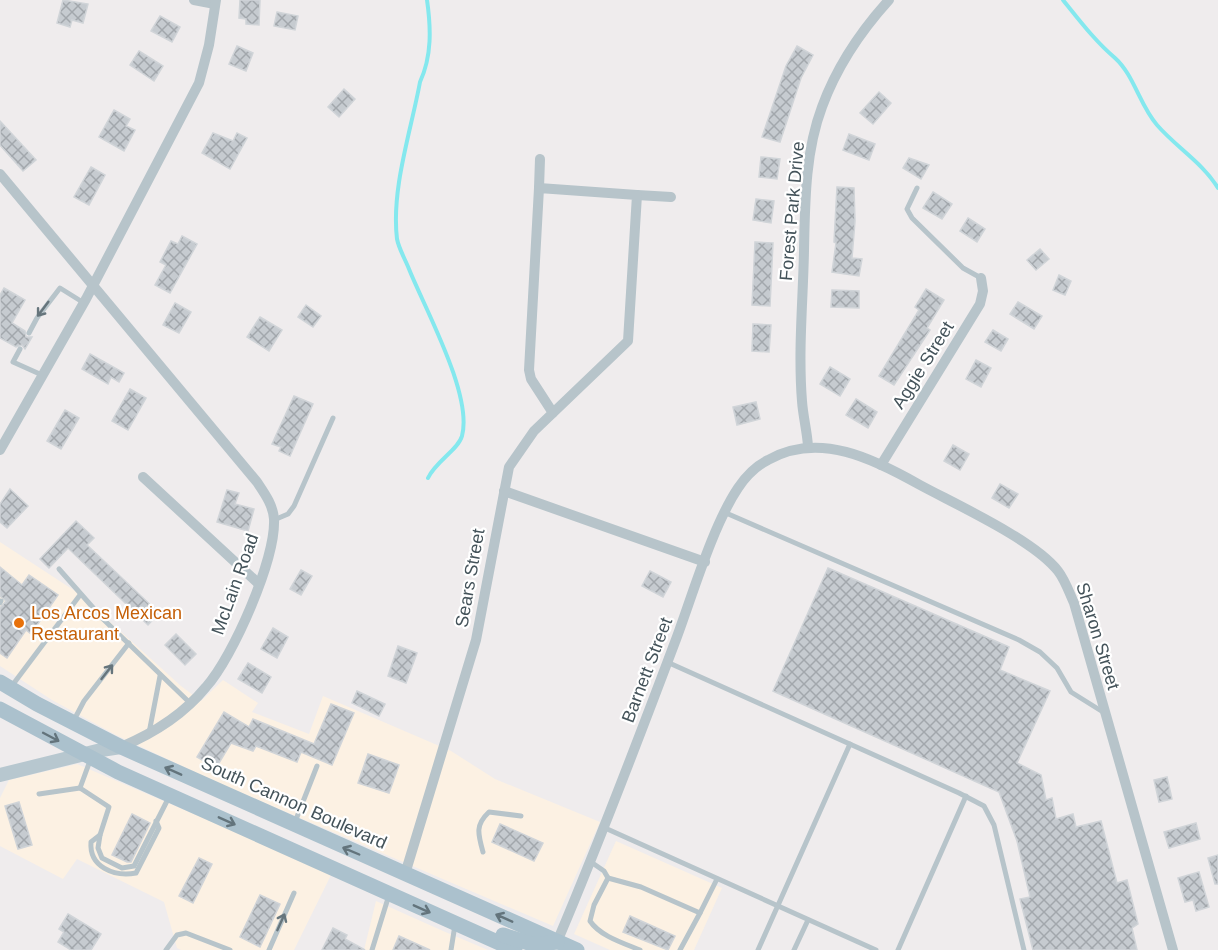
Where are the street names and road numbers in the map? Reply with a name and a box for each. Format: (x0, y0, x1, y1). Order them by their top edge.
street label: Forest Park Drive (776, 140, 808, 282)
street label: Aggie Street (888, 318, 958, 412)
street label: Sears Street (451, 527, 489, 629)
street label: McLain Road (207, 531, 263, 637)
street label: Sharon Street (1072, 580, 1124, 692)
street label: Barnett Street (618, 615, 676, 725)
street label: South Cannon Boulevard (198, 753, 390, 853)

